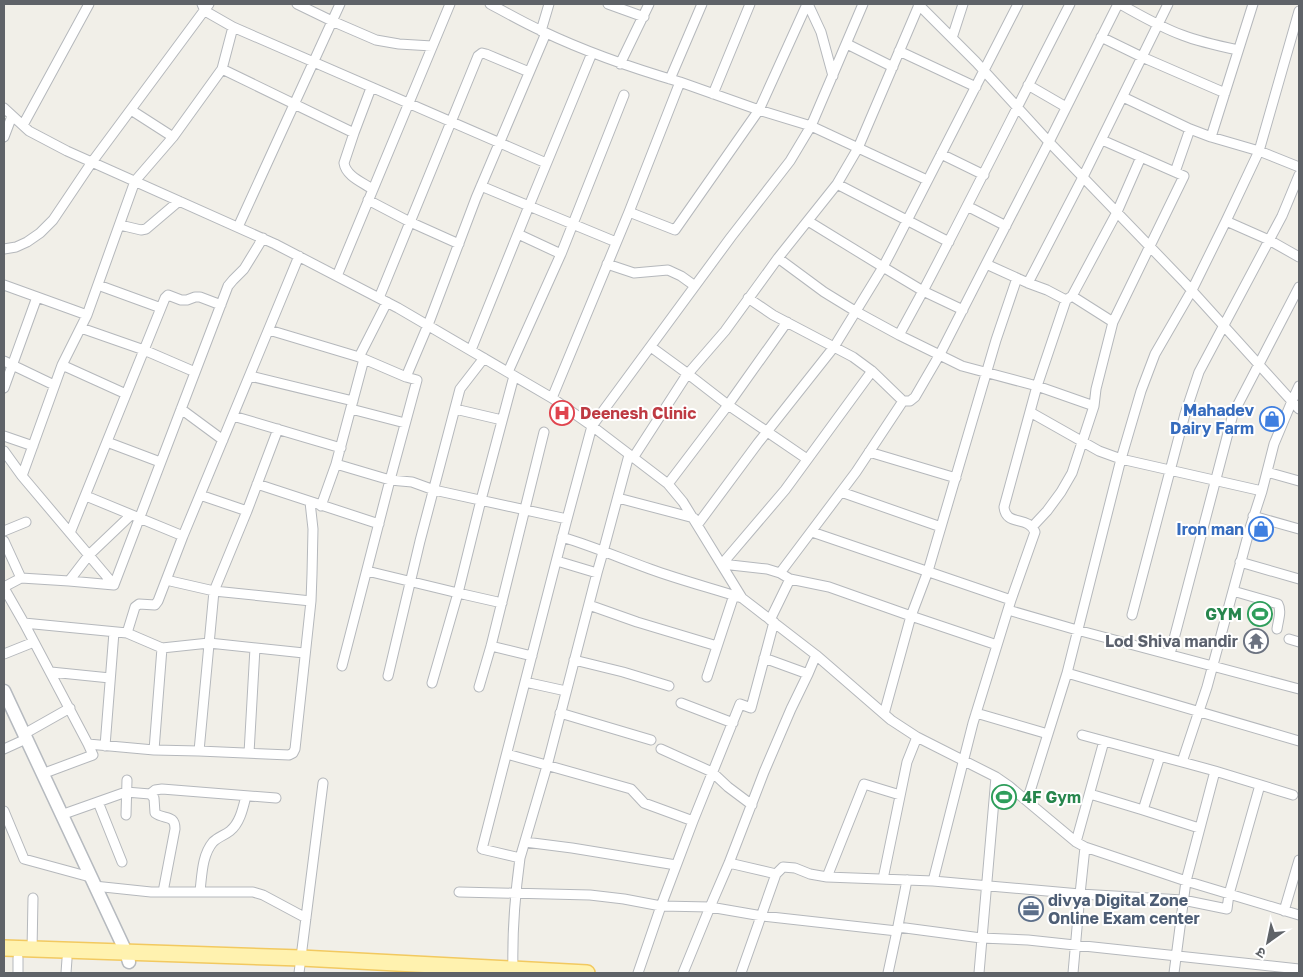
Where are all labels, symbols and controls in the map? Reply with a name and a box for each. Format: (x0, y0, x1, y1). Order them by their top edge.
hospital icon: Deenesh Clinic (549, 400, 575, 426)
place label: Mahadev Dairy Farm (1170, 400, 1254, 438)
place label: Deenesh Clinic (580, 403, 696, 423)
shop icon: Mahadev Dairy Farm (1259, 406, 1285, 432)
shop icon: Iron man (1248, 516, 1274, 542)
place label: Iron man (1176, 519, 1244, 539)
sports icon: GYM (1247, 601, 1273, 627)
place label: GYM (1205, 604, 1242, 624)
temple icon: Lod Shiva mandir (1243, 628, 1269, 654)
place label: Lod Shiva mandir (1105, 631, 1238, 651)
sports icon: 4F Gym (991, 784, 1017, 810)
place label: 4F Gym (1022, 787, 1081, 807)
place label: divya Digital Zone Online Exam center (1048, 890, 1200, 928)
office icon: divya Digital Zone Online Exam center (1018, 896, 1044, 922)
north arrow (1243, 917, 1293, 967)
text: उ (1252, 944, 1269, 963)

